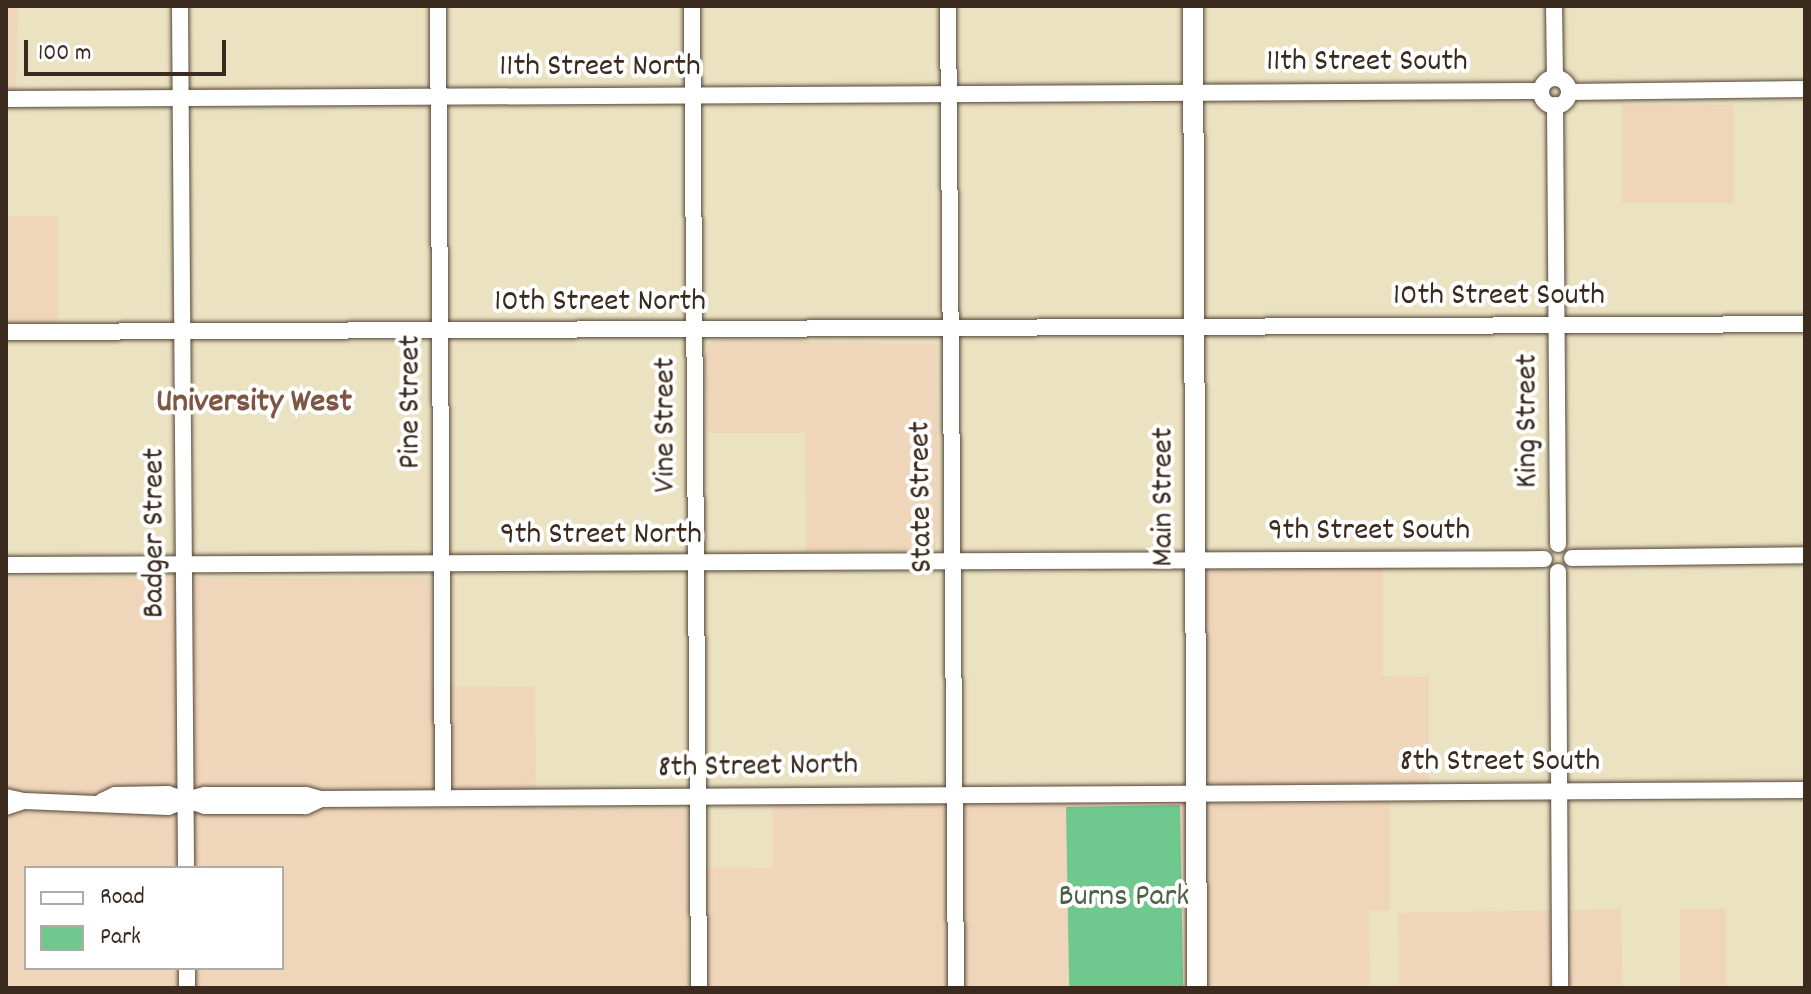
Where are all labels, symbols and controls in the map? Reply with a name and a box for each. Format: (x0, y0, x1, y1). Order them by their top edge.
scale bar (28, 24, 230, 74)
text: 100 m (38, 37, 91, 71)
street label: 11th Street South (1266, 44, 1468, 82)
street label: 11th Street North (499, 49, 701, 87)
street label: 10th Street South (1393, 278, 1605, 316)
street label: 10th Street North (494, 284, 706, 322)
street label: Pine Street (393, 335, 431, 469)
street label: King Street (1510, 354, 1548, 488)
street label: Vine Street (648, 357, 686, 493)
district label: University West (156, 384, 352, 424)
street label: State Street (902, 421, 944, 573)
street label: Main Street (1146, 427, 1184, 567)
street label: Badger Street (137, 448, 175, 618)
street label: 9th Street South (1268, 513, 1470, 551)
street label: 9th Street North (500, 517, 702, 555)
street label: 8th Street South (1400, 744, 1600, 782)
street label: 8th Street North (658, 747, 858, 789)
legend (24, 866, 284, 970)
park label: Burns Park (1059, 879, 1189, 917)
text: Road (100, 881, 145, 915)
text: Park (100, 921, 141, 955)

